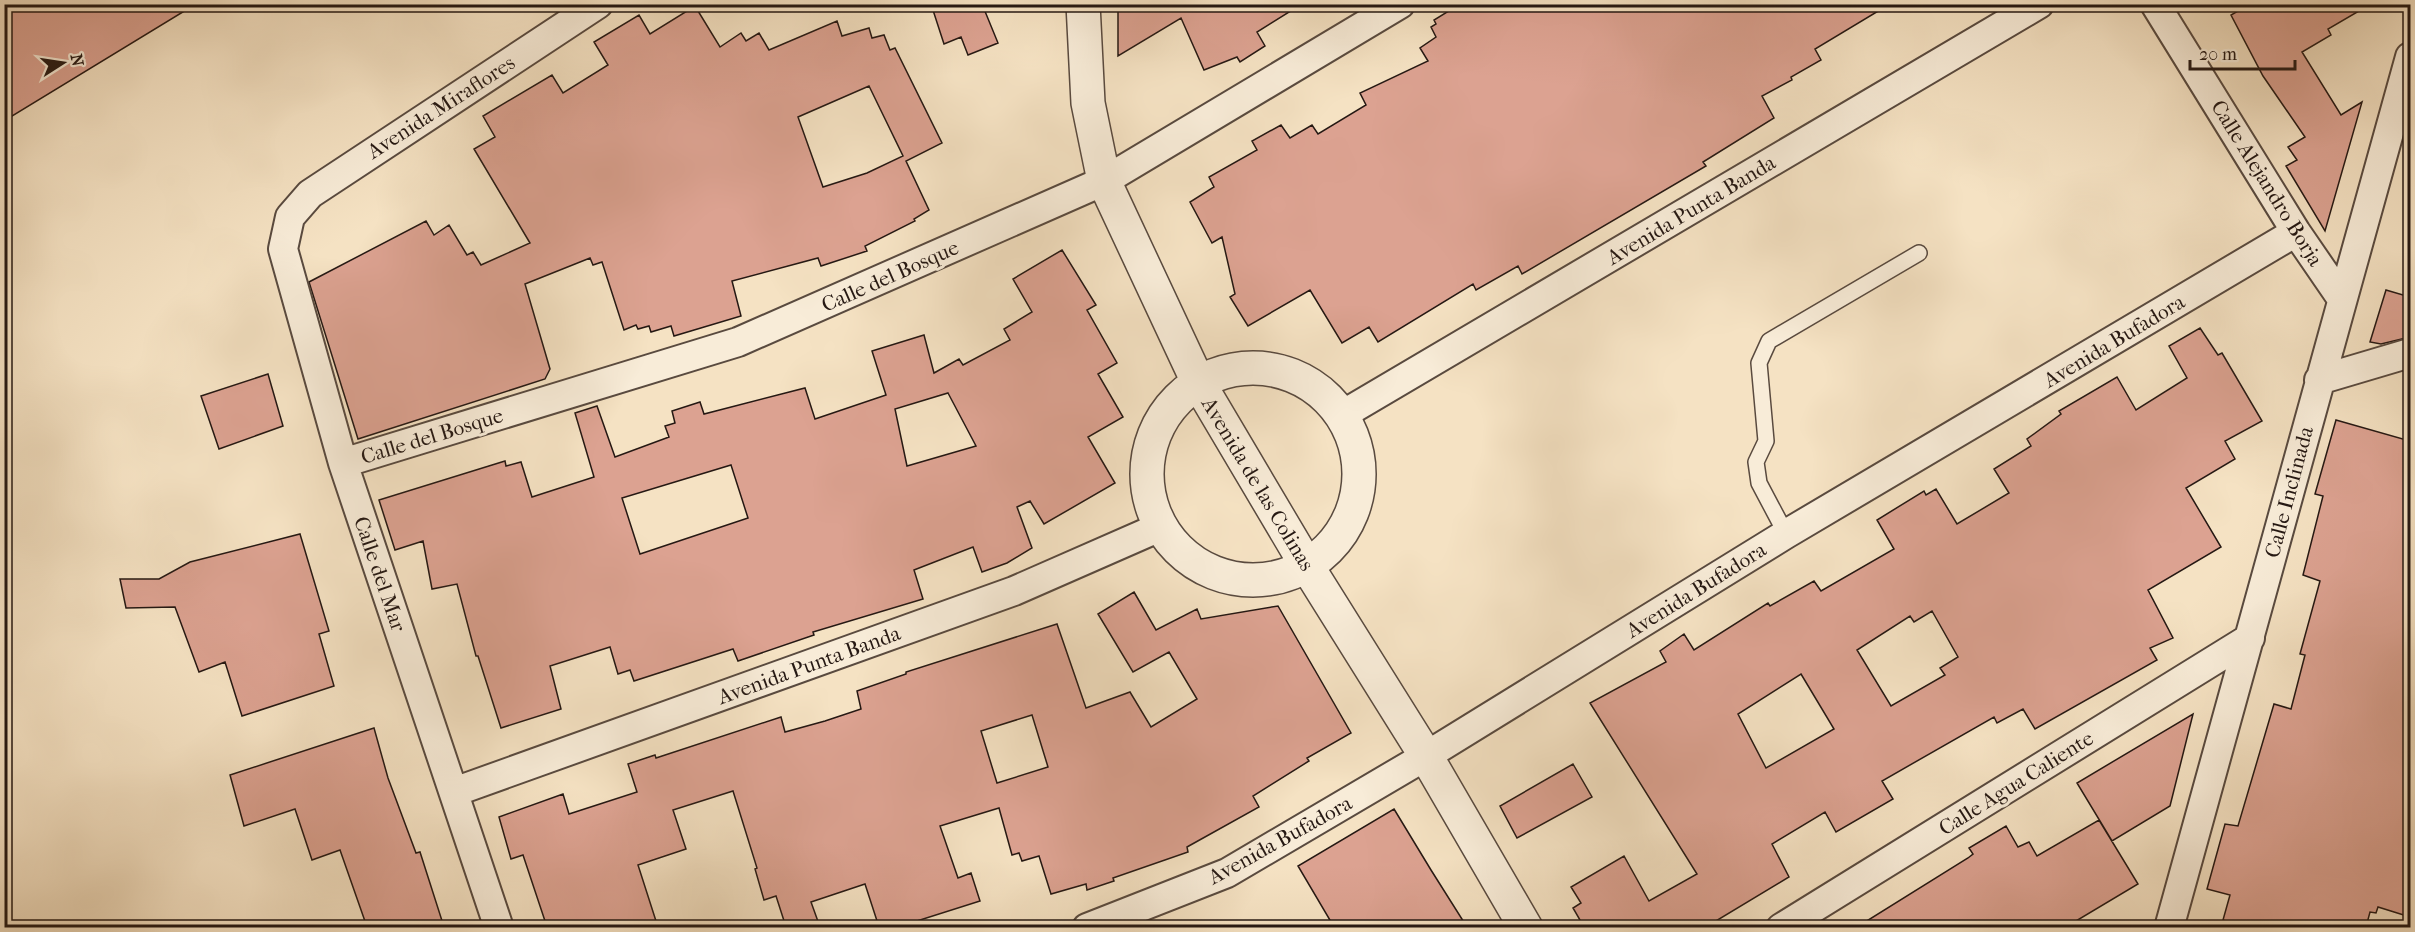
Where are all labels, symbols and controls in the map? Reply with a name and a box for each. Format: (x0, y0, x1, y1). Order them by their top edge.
north arrow (33, 33, 93, 93)
scale bar (2190, 33, 2295, 71)
text: 20 m (2199, 44, 2237, 65)
street label: Avenida Miraflores (362, 50, 519, 164)
text: N (67, 52, 88, 69)
street label: Calle Alejandro Borja (2206, 96, 2328, 271)
street label: Avenida Punta Banda (1601, 150, 1780, 270)
street label: Calle del Bosque (818, 235, 962, 317)
street label: Avenida Bufadora (2038, 289, 2189, 393)
street label: Avenida de las Colinas (1196, 392, 1319, 575)
street label: Calle del Bosque (358, 403, 506, 469)
street label: Calle Inclinada (2260, 424, 2318, 560)
street label: Calle del Mar (349, 513, 411, 635)
street label: Avenida Bufadora (1621, 537, 1771, 643)
street label: Avenida Punta Banda (714, 621, 904, 710)
street label: Calle Agua Caliente (1934, 726, 2098, 840)
street label: Avenida Bufadora (1203, 791, 1356, 890)

